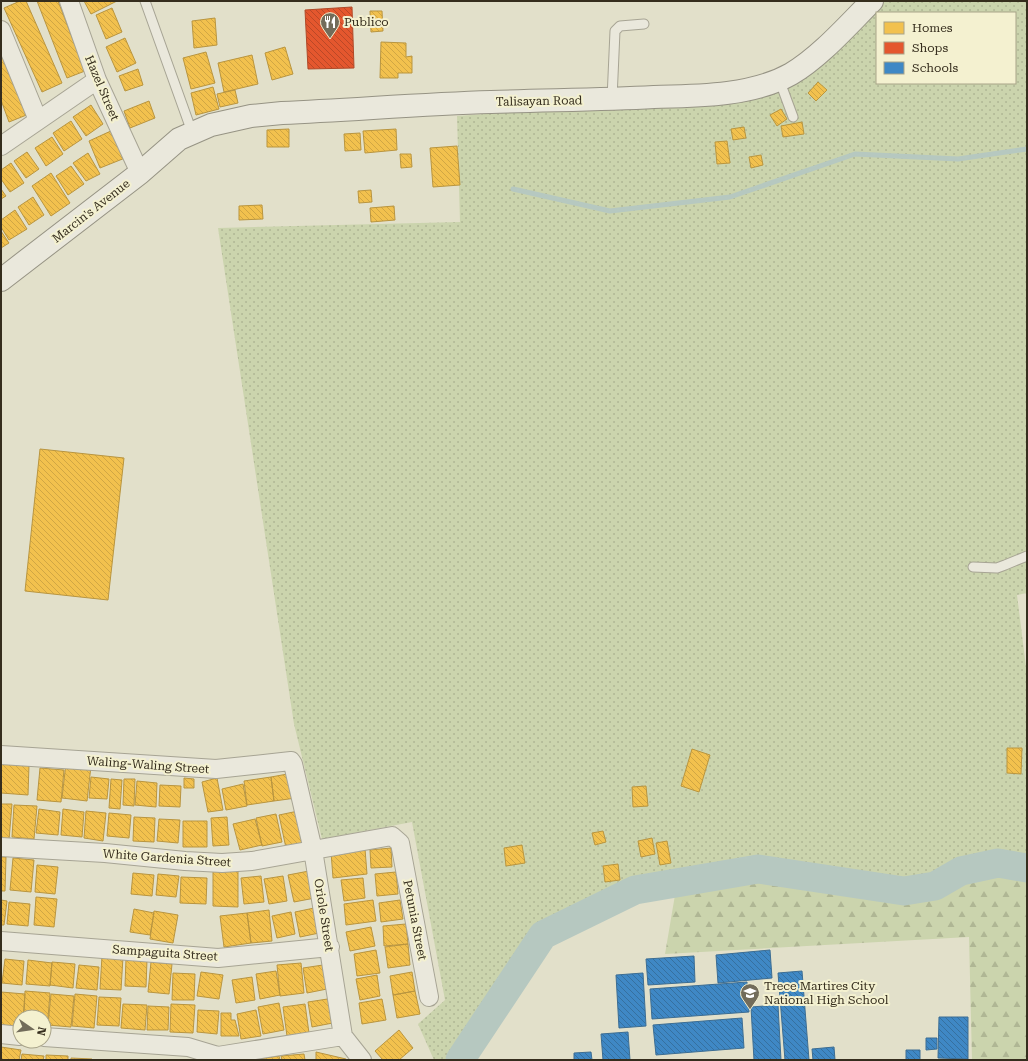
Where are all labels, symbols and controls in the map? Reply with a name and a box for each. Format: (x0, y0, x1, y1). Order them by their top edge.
restaurant icon: Publico (319, 11, 341, 39)
legend (876, 12, 1016, 84)
place label: Publico (344, 15, 389, 29)
text: Homes (912, 21, 953, 35)
text: Shops (912, 41, 948, 55)
street label: Hazel Street (82, 53, 122, 123)
text: Schools (912, 61, 959, 75)
street label: Talisayan Road (495, 93, 583, 109)
street label: Marcin's Avenue (49, 176, 133, 246)
street label: Waling-Waling Street (86, 754, 210, 776)
street label: White Gardenia Street (102, 847, 232, 870)
street label: Oriole Street (311, 878, 337, 953)
street label: Petunia Street (400, 879, 430, 962)
street label: Sampaguita Street (112, 942, 219, 964)
place label: Trece Martires City National High School (764, 979, 889, 1007)
school or university icon: Trece Martires City National High School (739, 982, 761, 1010)
north arrow (12, 1009, 52, 1049)
text: N (34, 1026, 49, 1037)

